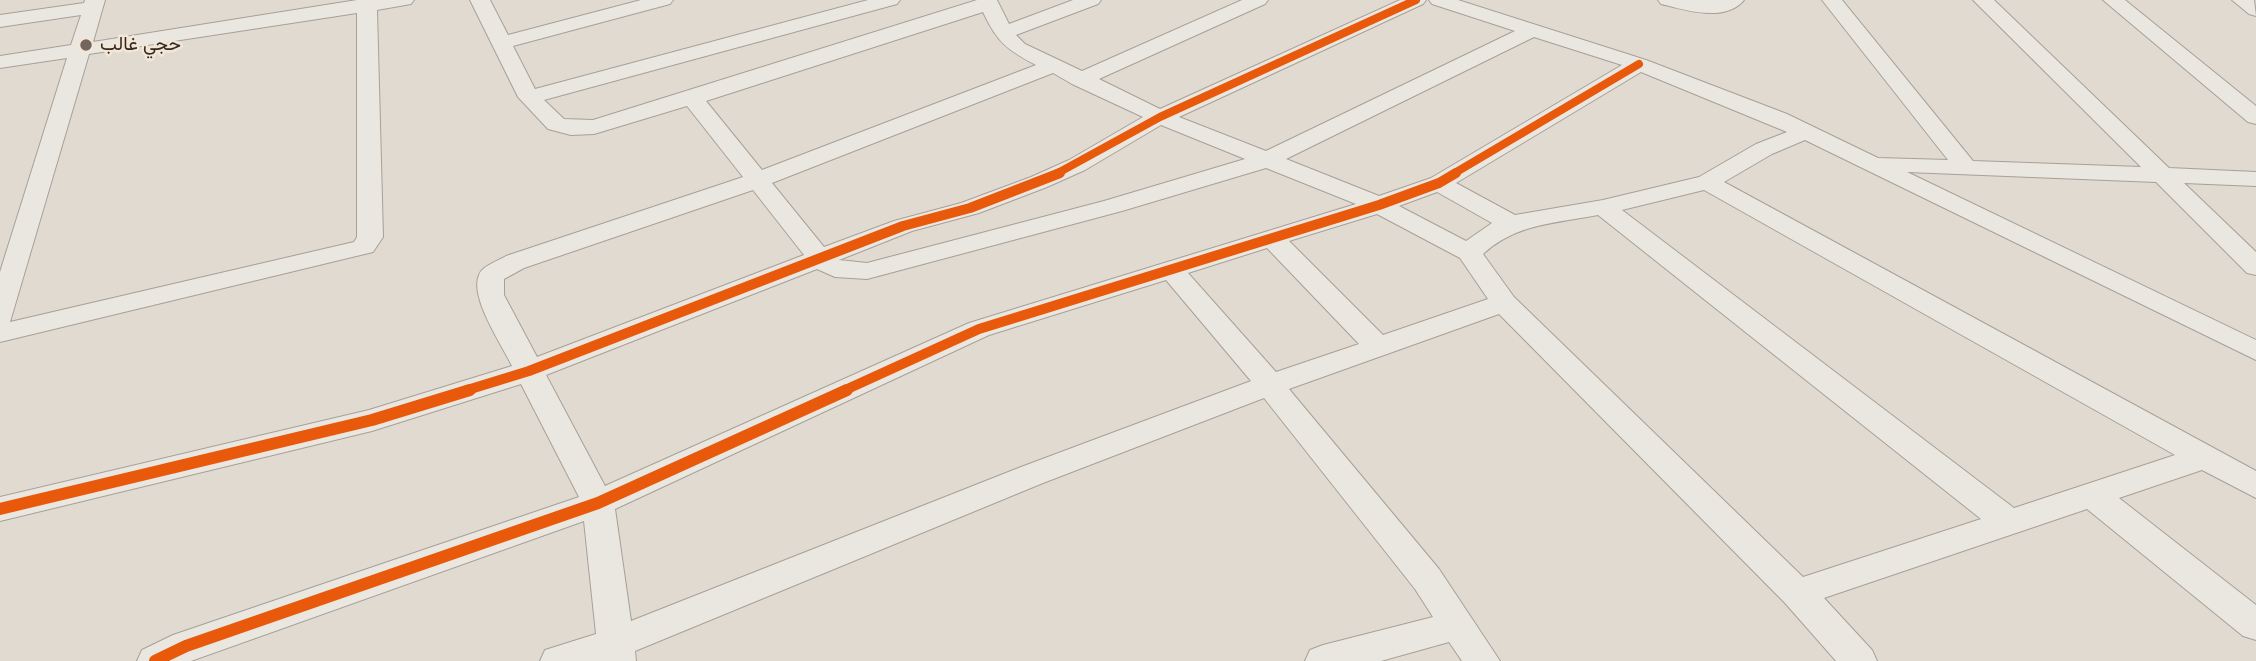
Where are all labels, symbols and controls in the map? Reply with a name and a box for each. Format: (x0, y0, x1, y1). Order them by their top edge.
place label: حجي غالب (100, 34, 181, 56)
marker: حجي غالب (78, 37, 94, 53)

